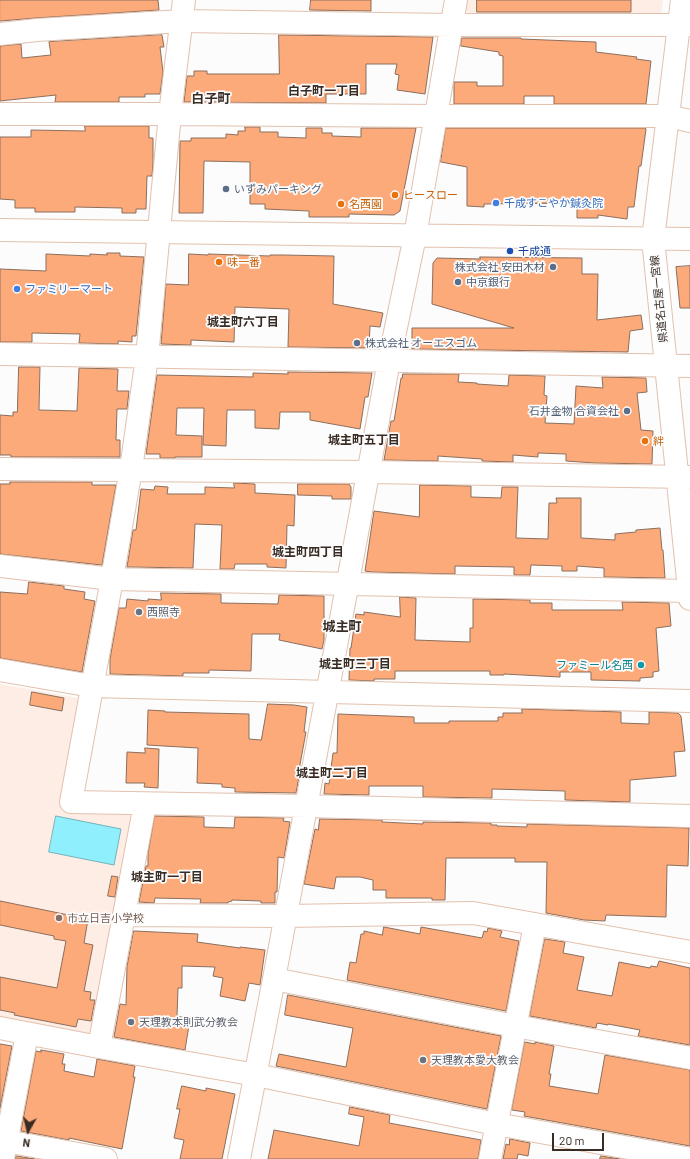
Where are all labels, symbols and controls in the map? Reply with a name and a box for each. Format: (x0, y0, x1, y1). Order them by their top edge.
district label: 白子町一丁目 (288, 84, 360, 98)
district label: 白子町 (192, 91, 230, 107)
place label: いずみパーキング (234, 182, 322, 196)
marker: いずみパーキング (221, 184, 231, 194)
place label: ヒースロー (403, 188, 458, 202)
marker: ヒースロー (390, 190, 400, 200)
place label: 千成すこやか鍼灸院 (504, 196, 603, 210)
place label: 名西園 (349, 197, 382, 211)
marker: 千成すこやか鍼灸院 (491, 198, 501, 208)
marker: 名西園 (336, 199, 346, 209)
place label: 千成通 (518, 244, 551, 258)
marker: 千成通 (505, 246, 515, 256)
place label: 味一番 (227, 255, 260, 269)
street label: 県道名古屋一宮線 (648, 255, 670, 343)
marker: 味一番 (214, 257, 224, 267)
place label: 株式会社 安田木材 (455, 260, 545, 274)
marker: 株式会社 安田木材 (548, 262, 558, 272)
place label: 中京銀行 (466, 275, 510, 289)
marker: 中京銀行 (453, 277, 463, 287)
place label: ファミリーマート (25, 282, 113, 296)
marker: ファミリーマート (12, 284, 22, 294)
district label: 城主町六丁目 (207, 315, 279, 329)
place label: 株式会社 オーエスゴム (365, 336, 477, 350)
marker: 株式会社 オーエスゴム (352, 338, 362, 348)
place label: 石井金物 合資会社 (529, 404, 619, 418)
marker: 石井金物 合資会社 (622, 406, 632, 416)
district label: 城主町五丁目 (328, 433, 400, 447)
place label: 絆 (653, 434, 664, 448)
marker: 絆 (640, 436, 650, 446)
district label: 城主町四丁目 (272, 545, 344, 559)
place label: 西照寺 (147, 605, 180, 619)
marker: 西照寺 (134, 607, 144, 617)
district label: 城主町 (323, 619, 361, 635)
district label: 城主町三丁目 (319, 657, 391, 671)
place label: ファミール名西 (556, 658, 633, 672)
marker: ファミール名西 (636, 660, 646, 670)
district label: 城主町二丁目 (296, 766, 368, 780)
district label: 城主町一丁目 (131, 870, 203, 884)
place label: 市立日吉小学校 (67, 911, 144, 925)
marker: 市立日吉小学校 (54, 913, 64, 923)
place label: 天理教本則武分教会 (139, 1015, 238, 1029)
marker: 天理教本則武分教会 (126, 1017, 136, 1027)
place label: 天理教本愛大教会 (431, 1053, 519, 1067)
marker: 天理教本愛大教会 (418, 1055, 428, 1065)
north arrow (8, 1111, 48, 1151)
scale bar (554, 1125, 606, 1151)
text: 20 m (559, 1133, 585, 1147)
text: N (22, 1136, 31, 1150)

